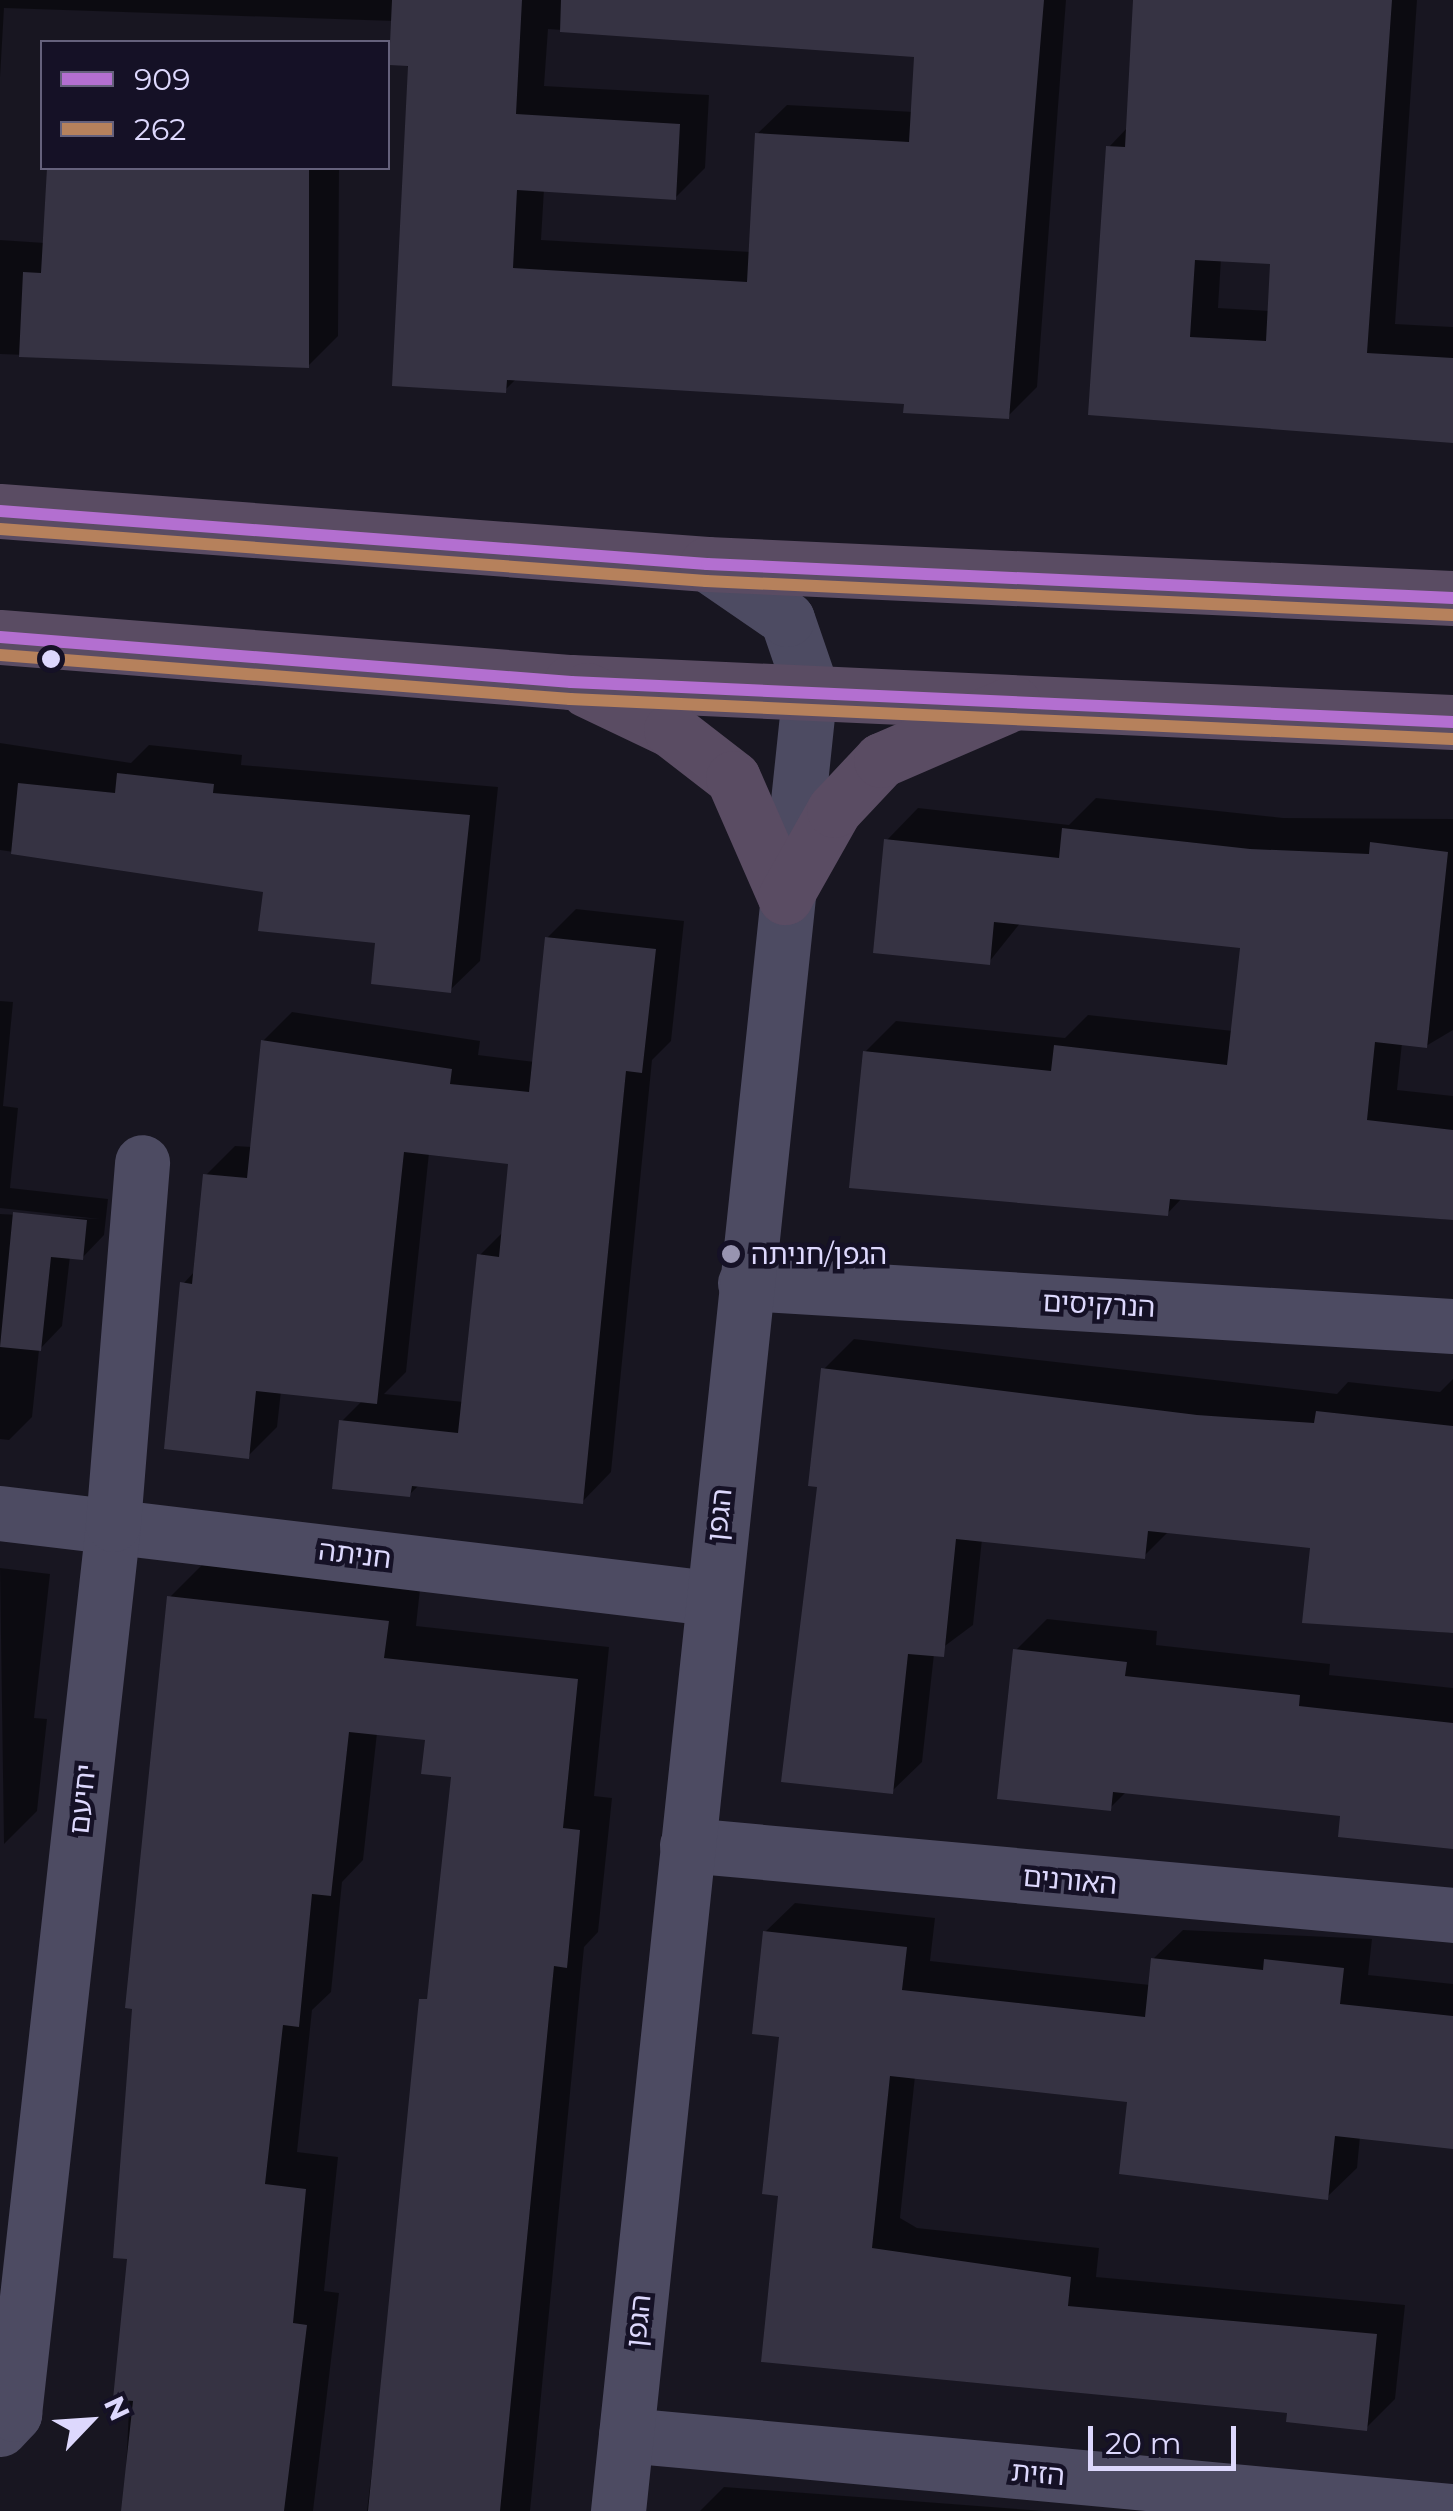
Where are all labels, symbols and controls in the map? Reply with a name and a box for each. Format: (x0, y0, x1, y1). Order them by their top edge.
legend (40, 40, 390, 170)
text: 909 (134, 61, 190, 98)
text: 262 (134, 111, 186, 148)
unlabelled marker (41, 649, 61, 669)
place label: הגפן/חניתה (751, 1237, 887, 1271)
marker: הגפן/חניתה (720, 1243, 742, 1265)
street label: הנרקיסים (1042, 1284, 1156, 1324)
street label: הגפן (700, 1487, 738, 1543)
street label: חניתה (317, 1533, 393, 1575)
street label: יחיעם (62, 1762, 102, 1836)
street label: האורנים (1021, 1859, 1119, 1901)
street label: הגפן (619, 2293, 657, 2349)
north arrow (40, 2371, 140, 2471)
text: N (97, 2391, 137, 2426)
scale bar (1093, 2406, 1240, 2468)
text: 20 m (1105, 2425, 1182, 2462)
street label: הזית (1010, 2454, 1066, 2492)

